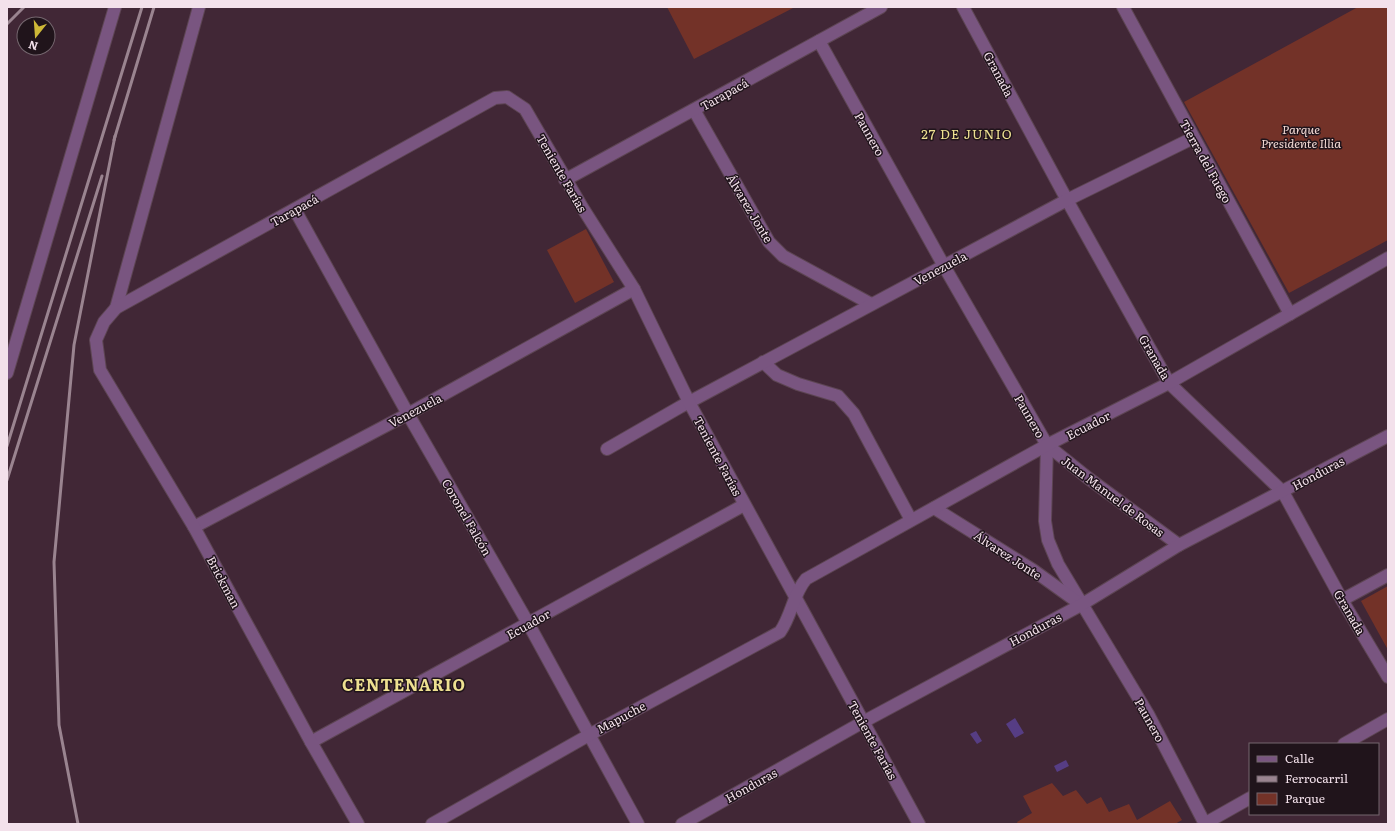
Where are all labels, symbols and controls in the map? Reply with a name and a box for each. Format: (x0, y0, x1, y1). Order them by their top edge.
north arrow (16, 16, 56, 56)
text: N (26, 38, 40, 56)
street label: Granada (980, 48, 1019, 100)
street label: Tarapacá (697, 73, 752, 115)
street label: Paunero (851, 109, 889, 159)
street label: Tierra del Fuego (1176, 116, 1236, 206)
park label: Parque Presidente Illia (1261, 120, 1341, 152)
district label: 27 DE JUNIO (921, 124, 1013, 143)
street label: Teniente Farías (532, 130, 592, 216)
street label: Álvarez Jonte (722, 170, 778, 246)
street label: Tarapacá (267, 189, 322, 231)
street label: Venezuela (910, 246, 970, 290)
street label: Granada (1135, 331, 1175, 383)
street label: Venezuela (385, 388, 445, 432)
street label: Paunero (1010, 391, 1050, 441)
street label: Ecuador (1063, 406, 1114, 444)
street label: Teniente Farías (689, 413, 747, 500)
street label: Juan Manuel de Rosas (1058, 451, 1169, 541)
street label: Honduras (1289, 451, 1348, 494)
street label: Coronel Falcón (438, 475, 496, 559)
street label: Álvarez Jonte (971, 526, 1045, 584)
street label: Brickman (203, 553, 245, 611)
street label: Granada (1330, 586, 1370, 638)
street label: Ecuador (503, 604, 553, 643)
street label: Honduras (1006, 607, 1065, 650)
district label: CENTENARIO (342, 672, 466, 696)
street label: Paunero (1131, 695, 1169, 745)
street label: Mapuche (593, 697, 649, 737)
street label: Teniente Farías (844, 697, 902, 783)
legend (1249, 743, 1379, 815)
text: Calle (1285, 749, 1314, 767)
street label: Honduras (722, 763, 781, 807)
text: Ferrocarril (1285, 769, 1348, 787)
text: Parque (1285, 789, 1325, 807)

